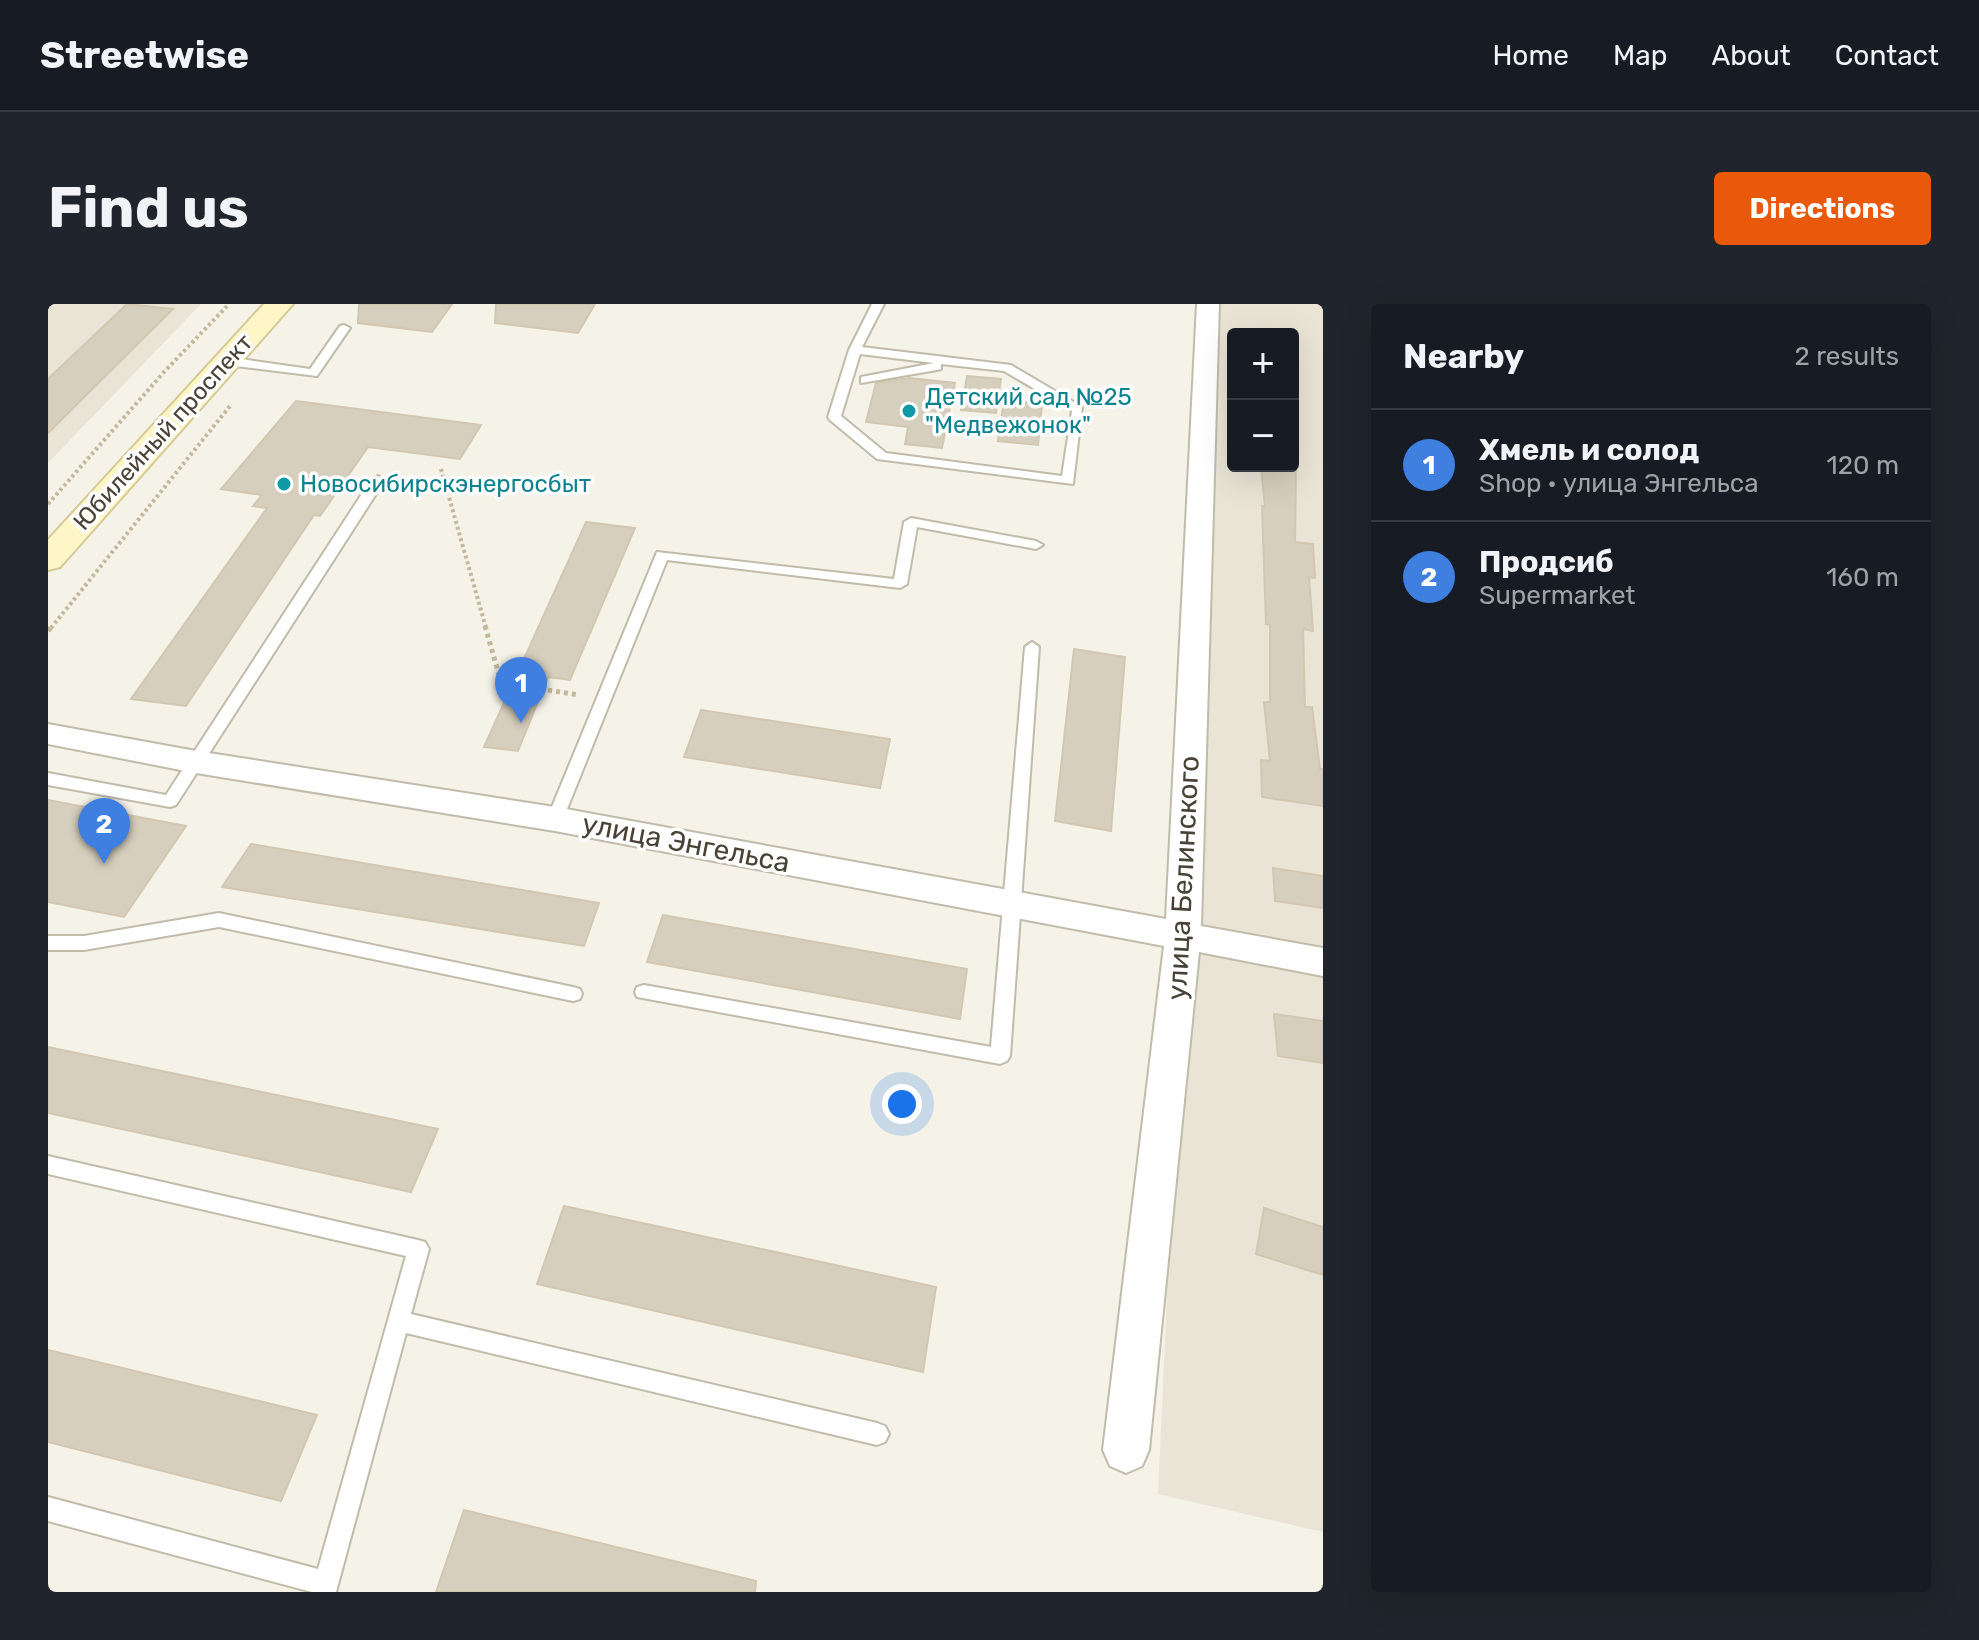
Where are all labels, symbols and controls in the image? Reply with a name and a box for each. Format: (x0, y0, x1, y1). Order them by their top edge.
text: Streetwise (40, 32, 249, 78)
text: Home (1492, 39, 1569, 72)
text: Map (1613, 39, 1667, 72)
text: About (1711, 39, 1791, 72)
text: Contact (1835, 39, 1939, 72)
button: Directions (1714, 172, 1931, 245)
text: Find us (48, 175, 249, 241)
street label: Юбилейный проспект (68, 328, 258, 536)
map controls (1227, 328, 1299, 472)
button: + (1227, 328, 1299, 400)
text: Nearby (1403, 336, 1524, 377)
text: 2 results (1795, 341, 1899, 372)
place label: Детский сад №25 "Медвежонок" (925, 383, 1132, 439)
button: − (1227, 400, 1299, 472)
marker: Детский сад №25 "Медвежонок" (900, 402, 918, 420)
text: Хмель и солод (1479, 432, 1699, 468)
text: 1 (1423, 450, 1435, 481)
text: 120 m (1827, 450, 1899, 481)
text: Shop · улица Энгельса (1479, 468, 1759, 499)
place label: Новосибирскэнергосбыт (300, 470, 591, 498)
marker: Новосибирскэнергосбыт (275, 475, 293, 493)
text: Продсиб (1479, 544, 1614, 580)
text: 2 (1421, 562, 1437, 593)
text: 160 m (1826, 562, 1899, 593)
text: Supermarket (1479, 580, 1636, 611)
pin: 1 (495, 657, 547, 723)
street label: улица Белинского (1160, 755, 1206, 1001)
pin: 2 (78, 798, 130, 864)
street label: улица Энгельса (579, 807, 793, 879)
your location (882, 1084, 922, 1124)

